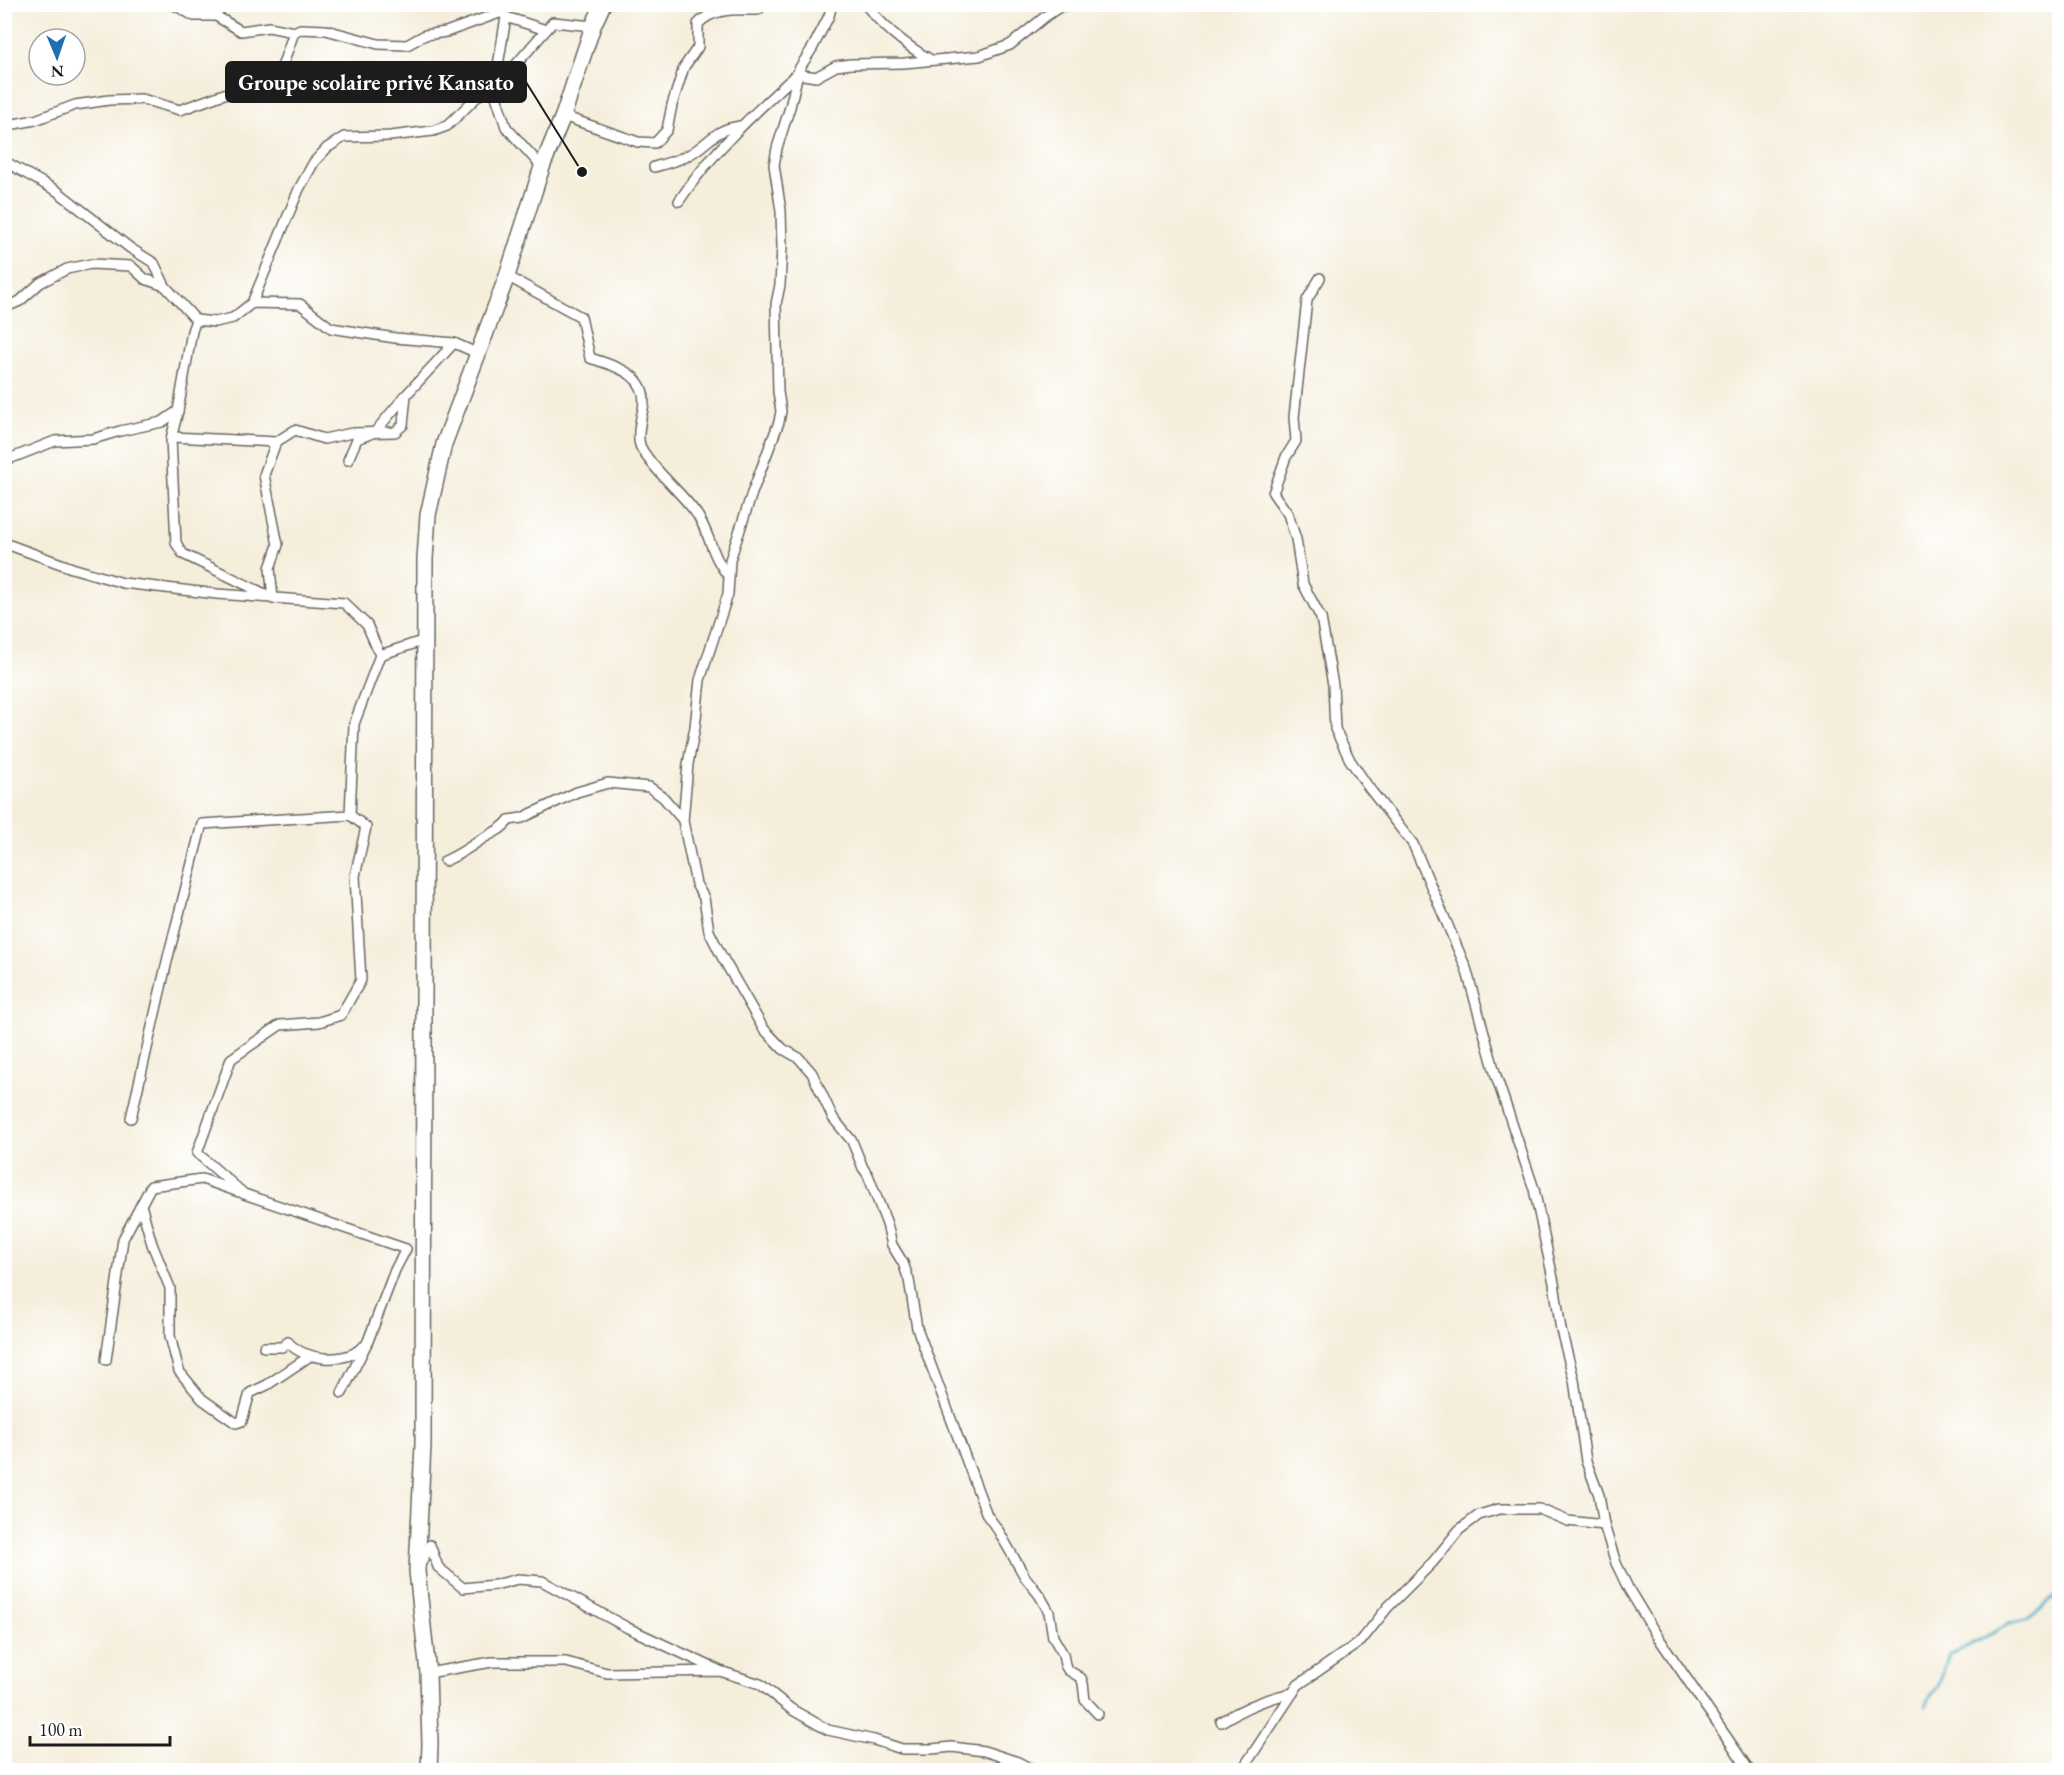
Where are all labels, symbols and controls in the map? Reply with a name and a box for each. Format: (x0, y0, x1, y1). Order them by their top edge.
north arrow (27, 27, 87, 87)
text: N (51, 61, 64, 82)
callout: Groupe scolaire privé Kansato (226, 62, 526, 102)
text: Groupe scolaire privé Kansato (238, 68, 514, 97)
scale bar (30, 1709, 170, 1747)
text: 100 m (39, 1718, 83, 1741)

